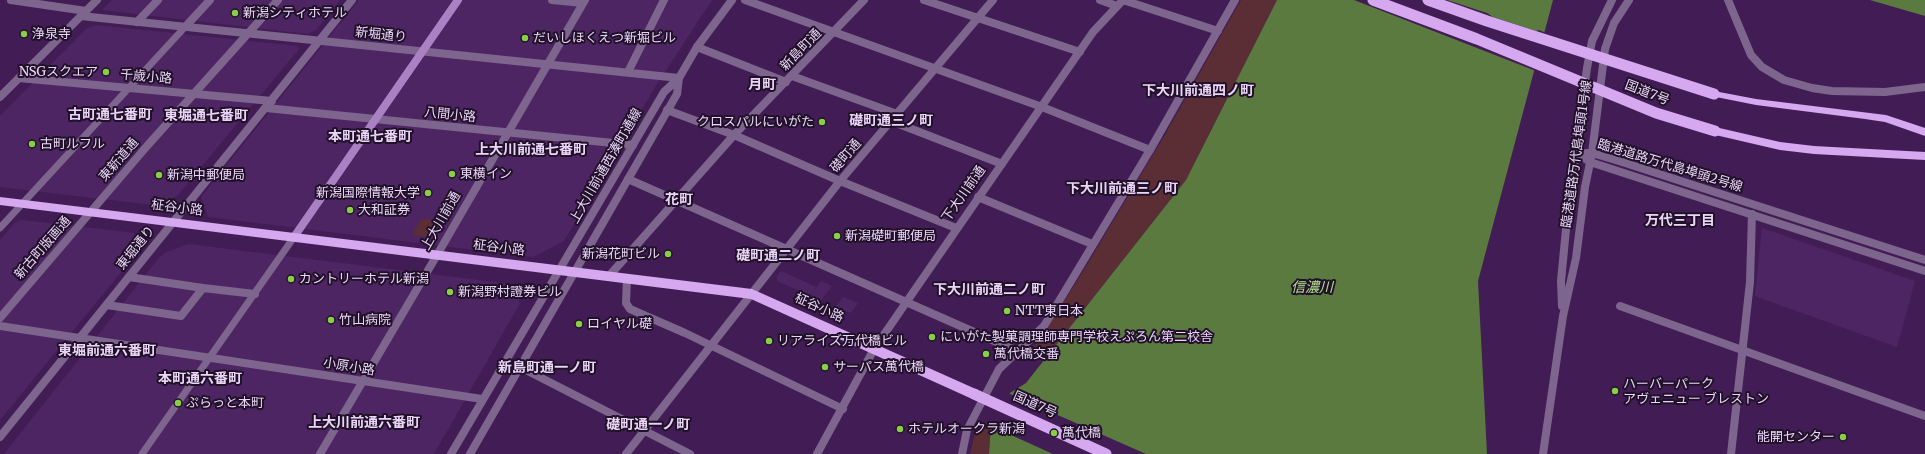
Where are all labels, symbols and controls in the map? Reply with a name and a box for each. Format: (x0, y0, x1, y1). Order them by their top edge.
place label: 新潟シティホテル (243, 5, 347, 21)
marker: 新潟シティホテル (230, 8, 240, 18)
street label: 新堀通り (354, 25, 408, 45)
place label: 浄泉寺 (32, 26, 71, 42)
street label: 新島町通 (777, 26, 825, 74)
marker: 浄泉寺 (19, 29, 29, 39)
place label: だいしほくえつ新堀ビル (533, 30, 676, 46)
marker: だいしほくえつ新堀ビル (520, 33, 530, 43)
place label: NSGスクエア (19, 64, 98, 80)
marker: NSGスクエア (101, 67, 111, 77)
street label: 千歳小路 (119, 67, 173, 87)
district label: 月町 (748, 77, 776, 93)
street label: 国道7号 (1623, 77, 1671, 109)
street label: 臨港道路万代島埠頭1号線 (1559, 79, 1595, 229)
district label: 下大川前通四ノ町 (1142, 83, 1254, 99)
street label: 八間小路 (423, 105, 477, 125)
street label: 上大川前通西湊町通線 (567, 106, 645, 226)
district label: 古町通七番町 (68, 107, 152, 123)
district label: 東堀通七番町 (164, 108, 248, 124)
district label: 礎町通三ノ町 (849, 113, 933, 129)
place label: クロスパルにいがた (697, 114, 814, 130)
marker: クロスパルにいがた (817, 117, 827, 127)
district label: 本町通七番町 (328, 129, 412, 145)
street label: 東新道通 (96, 135, 142, 185)
place label: 古町ルフル (40, 136, 105, 152)
street label: 礎町通 (827, 136, 865, 176)
street label: 臨港道路万代島埠頭2号線 (1596, 137, 1744, 195)
marker: 古町ルフル (27, 139, 37, 149)
district label: 上大川前通七番町 (475, 142, 587, 158)
street label: 下大川前通 (939, 163, 989, 225)
place label: 東横イン (460, 166, 512, 182)
place label: 新潟中郵便局 (167, 167, 245, 183)
marker: 東横イン (447, 169, 457, 179)
marker: 新潟中郵便局 (154, 170, 164, 180)
district label: 下大川前通三ノ町 (1066, 181, 1178, 197)
place label: 新潟国際情報大学 (316, 185, 420, 201)
marker: 新潟国際情報大学 (423, 188, 433, 198)
street label: 上大川前通 (418, 189, 464, 253)
district label: 花町 (665, 192, 693, 208)
street label: 柾谷小路 (150, 197, 204, 219)
place label: 大和証券 (358, 202, 410, 218)
marker: 大和証券 (345, 205, 355, 215)
street label: 新古町版画通 (12, 213, 74, 283)
district label: 万代三丁目 (1645, 213, 1715, 229)
street label: 東堀通り (114, 223, 158, 273)
place label: 新潟礎町郵便局 (845, 228, 936, 244)
marker: 新潟礎町郵便局 (832, 231, 842, 241)
street label: 柾谷小路 (472, 237, 526, 259)
place label: 新潟花町ビル (582, 246, 660, 262)
district label: 礎町通二ノ町 (736, 248, 820, 264)
marker: 新潟花町ビル (663, 249, 673, 259)
place label: カントリーホテル新潟 (299, 271, 429, 287)
marker: カントリーホテル新潟 (286, 274, 296, 284)
water label: 信濃川 (1291, 280, 1333, 296)
district label: 下大川前通二ノ町 (933, 282, 1045, 298)
place label: 新潟野村證券ビル (458, 284, 562, 300)
marker: 新潟野村證券ビル (445, 287, 455, 297)
street label: 柾谷小路 (792, 290, 846, 326)
place label: NTT東日本 (1015, 303, 1083, 319)
marker: NTT東日本 (1002, 306, 1012, 316)
place label: 竹山病院 (339, 312, 391, 328)
marker: 竹山病院 (326, 315, 336, 325)
place label: ロイヤル礎 (587, 316, 652, 332)
marker: ロイヤル礎 (574, 319, 584, 329)
place label: にいがた製菓調理師専門学校えぷろん第二校舎 (940, 329, 1213, 345)
marker: にいがた製菓調理師専門学校えぷろん第二校舎 (927, 332, 937, 342)
place label: リアライズ万代橋ビル (777, 333, 907, 349)
marker: リアライズ万代橋ビル (764, 336, 774, 346)
district label: 東堀前通六番町 (58, 343, 156, 359)
place label: 萬代橋交番 (994, 346, 1059, 362)
marker: 萬代橋交番 (981, 349, 991, 359)
street label: 小原小路 (322, 355, 376, 379)
place label: サーパス萬代橋 (833, 359, 924, 375)
district label: 新島町通一ノ町 (498, 360, 596, 376)
marker: サーパス萬代橋 (820, 362, 830, 372)
district label: 本町通六番町 (158, 371, 242, 387)
place label: ハーバーパーク アヴェニュー ブレストン (1623, 376, 1769, 407)
marker: ハーバーパーク アヴェニュー ブレストン (1610, 386, 1620, 396)
street label: 国道7号 (1011, 388, 1059, 422)
place label: ぷらっと本町 (186, 395, 264, 411)
marker: ぷらっと本町 (173, 398, 183, 408)
district label: 上大川前通六番町 (308, 415, 420, 431)
district label: 礎町通一ノ町 (606, 417, 690, 433)
place label: ホテルオークラ新潟 (908, 421, 1025, 437)
marker: ホテルオークラ新潟 (895, 424, 905, 434)
place label: 萬代橋 (1062, 425, 1101, 441)
marker: 萬代橋 (1049, 428, 1059, 438)
place label: 能開センター (1757, 429, 1835, 445)
marker: 能開センター (1838, 432, 1848, 442)

